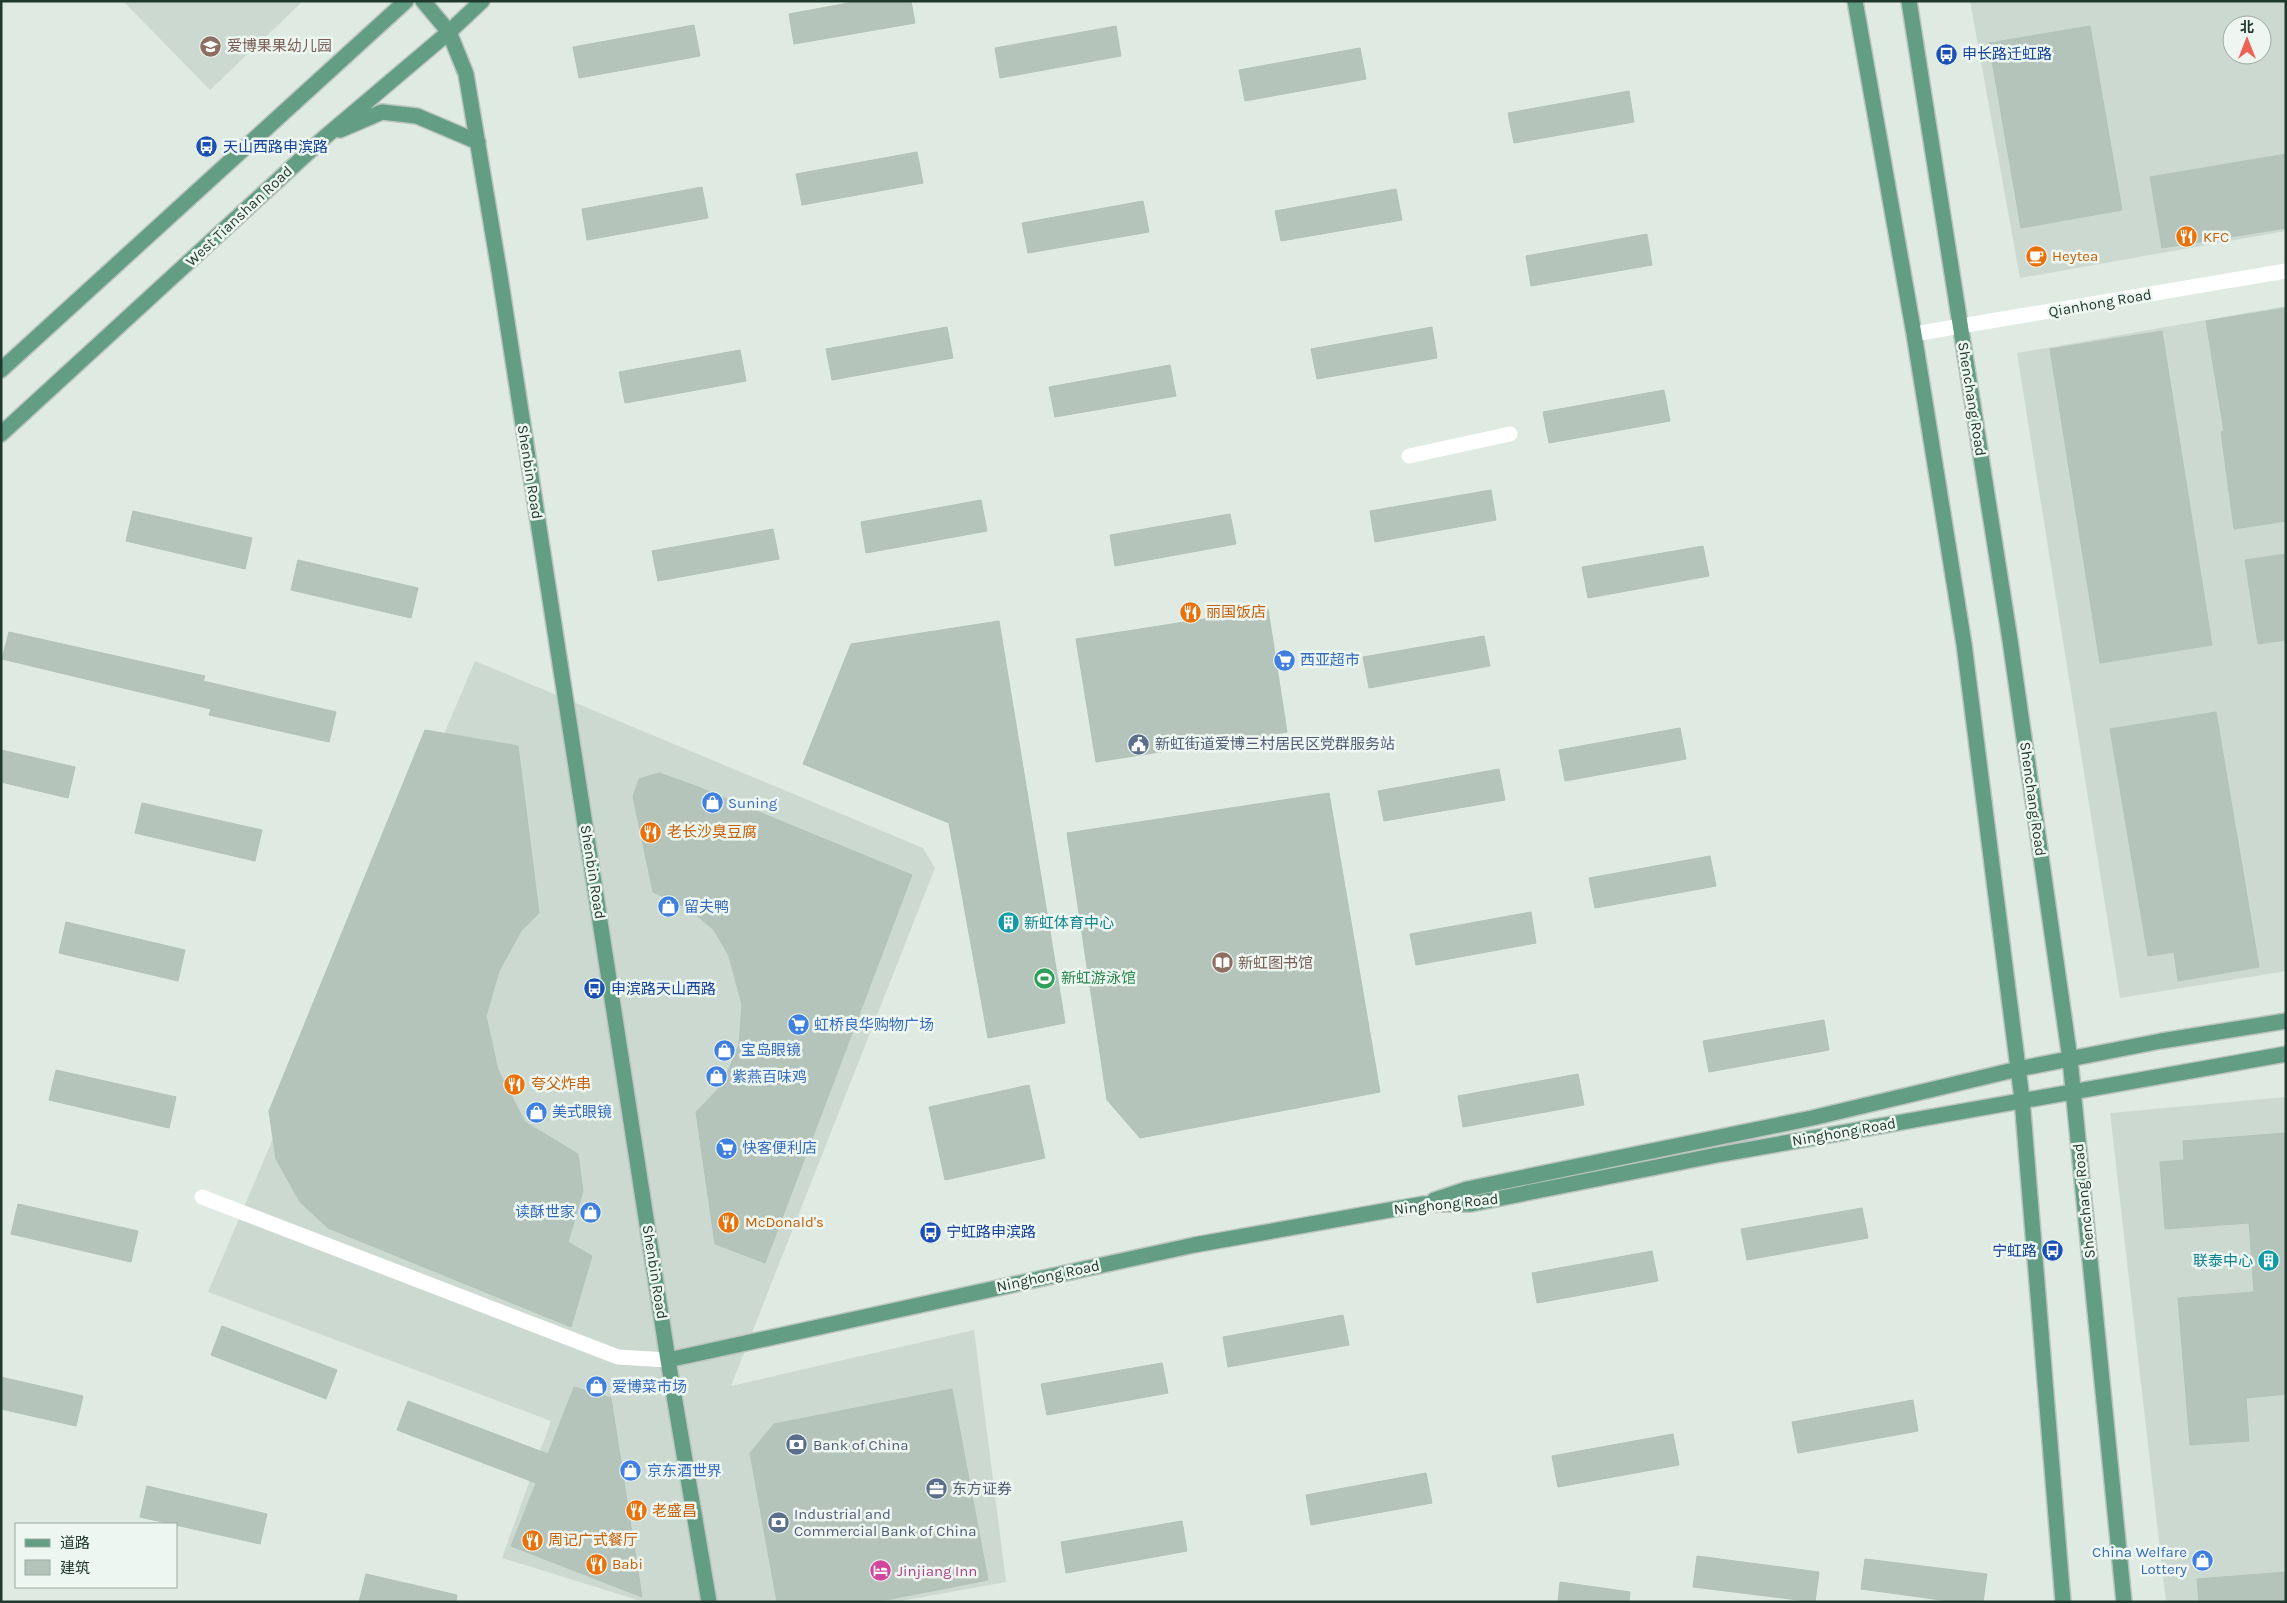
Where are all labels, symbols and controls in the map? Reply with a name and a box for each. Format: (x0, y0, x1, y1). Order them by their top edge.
north arrow (2222, 15, 2272, 65)
text: 北 (2240, 19, 2254, 36)
school or university icon: 爱博果果幼儿园 (199, 34, 223, 58)
place label: 爱博果果幼儿园 (227, 37, 332, 55)
bus stop icon: 申长路迁虹路 (1934, 42, 1958, 66)
place label: 申长路迁虹路 (1962, 45, 2052, 63)
bus stop icon: 天山西路申滨路 (195, 135, 219, 159)
place label: 天山西路申滨路 (223, 138, 328, 156)
street label: West Tianshan Road (182, 162, 296, 270)
restaurant icon: KFC (2175, 225, 2199, 249)
place label: KFC (2203, 228, 2229, 246)
cafe icon: Heytea (2024, 244, 2048, 268)
place label: Heytea (2052, 247, 2098, 265)
street label: Qianhong Road (2047, 285, 2153, 321)
street label: Shenchang Road (1954, 341, 1990, 457)
street label: Shenbin Road (514, 423, 546, 521)
restaurant icon: 丽国饭店 (1178, 600, 1202, 624)
place label: 丽国饭店 (1206, 603, 1266, 621)
supermarket icon: 西亚超市 (1272, 648, 1296, 672)
place label: 西亚超市 (1300, 651, 1360, 669)
public building icon: 新虹街道爱博三村居民区党群服务站 (1127, 732, 1151, 756)
place label: 新虹街道爱博三村居民区党群服务站 (1155, 735, 1395, 753)
street label: Shenchang Road (2016, 741, 2050, 857)
shop icon: Suning (700, 791, 724, 815)
place label: Suning (728, 794, 778, 812)
restaurant icon: 老长沙臭豆腐 (639, 820, 663, 844)
street label: Shenbin Road (577, 823, 609, 921)
place label: 老长沙臭豆腐 (667, 823, 757, 841)
shop icon: 留夫鸭 (656, 895, 680, 919)
place label: 留夫鸭 (684, 898, 729, 916)
building icon: 新虹体育中心 (996, 911, 1020, 935)
place label: 新虹体育中心 (1024, 914, 1114, 932)
library icon: 新虹图书馆 (1210, 951, 1234, 975)
place label: 新虹图书馆 (1238, 954, 1313, 972)
sports icon: 新虹游泳馆 (1033, 966, 1057, 990)
place label: 新虹游泳馆 (1061, 969, 1136, 987)
bus stop icon: 申滨路天山西路 (583, 977, 607, 1001)
place label: 申滨路天山西路 (611, 980, 716, 998)
supermarket icon: 虹桥良华购物广场 (786, 1013, 810, 1037)
place label: 虹桥良华购物广场 (814, 1016, 934, 1034)
shop icon: 宝岛眼镜 (713, 1038, 737, 1062)
place label: 宝岛眼镜 (741, 1041, 801, 1059)
shop icon: 紫燕百味鸡 (704, 1065, 728, 1089)
place label: 紫燕百味鸡 (732, 1068, 807, 1086)
restaurant icon: 夸父炸串 (503, 1072, 527, 1096)
place label: 夸父炸串 (531, 1075, 591, 1093)
shop icon: 美式眼镜 (524, 1100, 548, 1124)
place label: 美式眼镜 (552, 1103, 612, 1121)
street label: Ninghong Road (1791, 1114, 1897, 1150)
supermarket icon: 快客便利店 (714, 1136, 738, 1160)
place label: 快客便利店 (742, 1139, 817, 1157)
street label: Shenchang Road (2069, 1143, 2099, 1259)
street label: Ninghong Road (1393, 1190, 1499, 1218)
shop icon: 读酥世家 (579, 1200, 603, 1224)
place label: 读酥世家 (515, 1203, 575, 1221)
restaurant icon: McDonald's (717, 1210, 741, 1234)
place label: McDonald's (745, 1213, 824, 1231)
bus stop icon: 宁虹路申滨路 (918, 1220, 942, 1244)
street label: Shenbin Road (639, 1223, 671, 1321)
place label: 宁虹路申滨路 (946, 1223, 1036, 1241)
bus stop icon: 宁虹路 (2041, 1239, 2065, 1263)
place label: 宁虹路 (1992, 1242, 2037, 1260)
building icon: 联泰中心 (2257, 1249, 2281, 1273)
place label: 联泰中心 (2193, 1252, 2253, 1270)
street label: Ninghong Road (995, 1256, 1101, 1296)
shop icon: 爱博菜市场 (584, 1375, 608, 1399)
place label: 爱博菜市场 (612, 1378, 687, 1396)
bank icon: Bank of China (785, 1433, 809, 1457)
place label: Bank of China (813, 1436, 909, 1454)
shop icon: 京东酒世界 (619, 1459, 643, 1483)
place label: 京东酒世界 (647, 1462, 722, 1480)
office icon: 东方证券 (924, 1477, 948, 1501)
place label: 东方证券 (952, 1480, 1012, 1498)
restaurant icon: 老盛昌 (624, 1499, 648, 1523)
place label: 老盛昌 (652, 1502, 697, 1520)
place label: Industrial and Commercial Bank of China (794, 1505, 976, 1540)
bank icon: Industrial and Commercial Bank of China (766, 1511, 790, 1535)
legend (15, 1523, 178, 1588)
restaurant icon: 周记广式餐厅 (520, 1528, 544, 1552)
place label: 周记广式餐厅 (548, 1531, 638, 1549)
text: 道路 (60, 1534, 90, 1552)
place label: China Welfare Lottery (2092, 1543, 2187, 1578)
shop icon: China Welfare Lottery (2191, 1549, 2215, 1573)
restaurant icon: Babi (584, 1552, 608, 1576)
place label: Babi (612, 1555, 643, 1573)
text: 建筑 (60, 1559, 90, 1577)
hotel icon: Jinjiang Inn (869, 1559, 893, 1583)
place label: Jinjiang Inn (897, 1562, 977, 1580)

